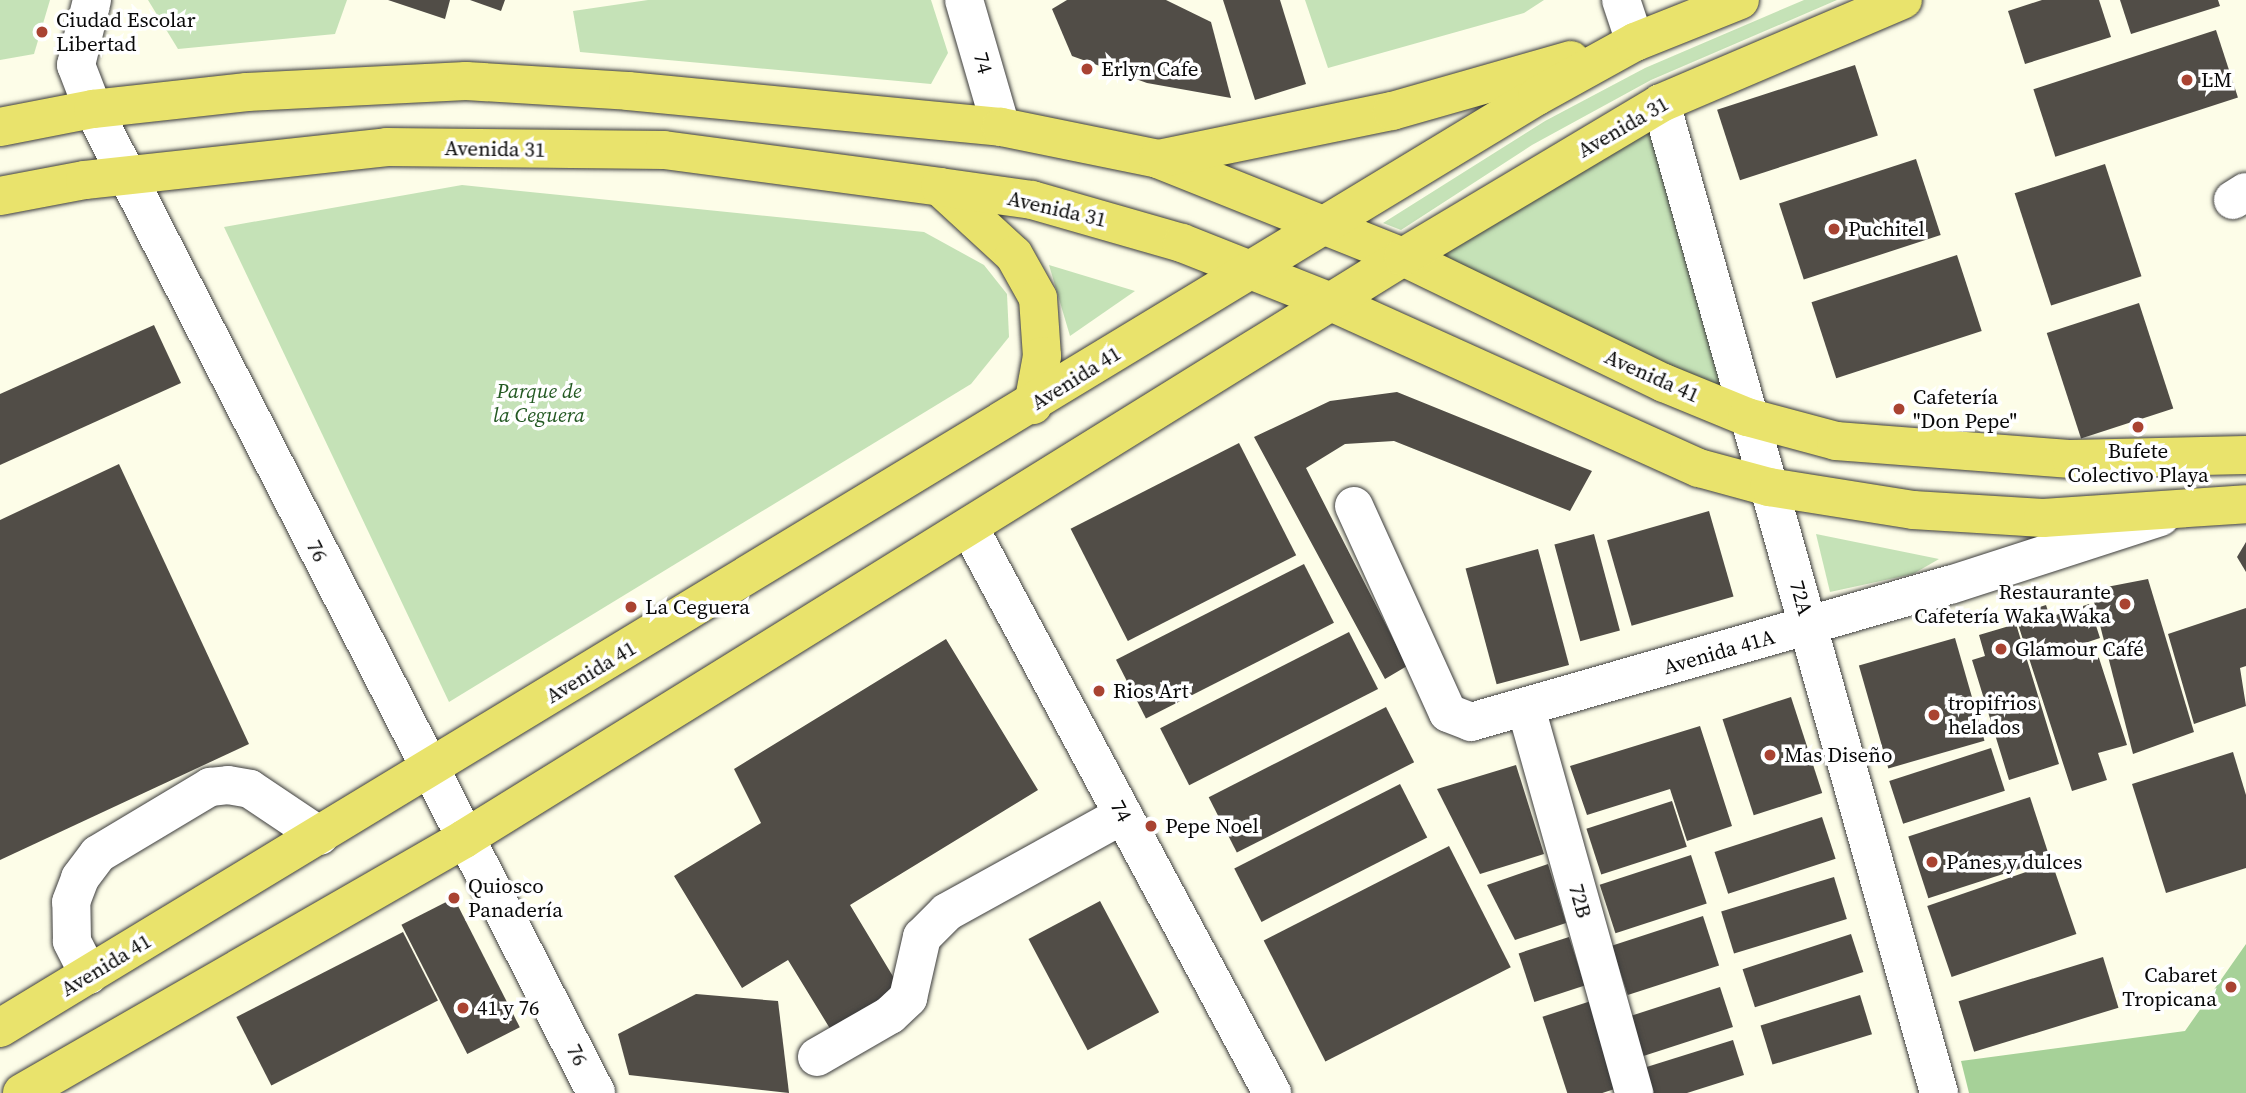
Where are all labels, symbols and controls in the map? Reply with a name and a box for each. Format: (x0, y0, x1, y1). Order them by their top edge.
place label: Ciudad Escolar Libertad (56, 7, 196, 57)
marker: Ciudad Escolar Libertad (34, 24, 50, 40)
street label: 74 (968, 49, 998, 77)
place label: Erlyn Cafe (1101, 56, 1199, 82)
marker: Erlyn Cafe (1079, 61, 1095, 77)
place label: LM (2201, 67, 2232, 93)
marker: LM (2179, 72, 2195, 88)
street label: Avenida 31 (1573, 91, 1673, 163)
street label: Avenida 31 (444, 136, 546, 162)
street label: Avenida 31 (1005, 185, 1109, 233)
place label: Puchitel (1848, 216, 1925, 242)
marker: Puchitel (1826, 221, 1842, 237)
street label: Avenida 41 (1027, 341, 1125, 415)
street label: Avenida 41 (1601, 344, 1703, 408)
park label: Parque de la Ceguera (493, 378, 585, 428)
place label: Cafetería "Don Pepe" (1913, 384, 2017, 434)
marker: Cafetería "Don Pepe" (1891, 401, 1907, 417)
marker: Bufete Colectivo Playa (2130, 419, 2146, 435)
place label: Bufete Colectivo Playa (2067, 438, 2209, 488)
street label: 76 (301, 536, 333, 566)
street label: 72A (1784, 578, 1818, 618)
place label: Restaurante Cafetería Waka Waka (1913, 579, 2111, 629)
place label: La Ceguera (645, 594, 750, 620)
marker: Restaurante Cafetería Waka Waka (2117, 596, 2133, 612)
marker: La Ceguera (623, 599, 639, 615)
street label: Avenida 41A (1660, 624, 1778, 680)
street label: Avenida 41 (541, 635, 641, 709)
place label: Glamour Café (2015, 636, 2144, 662)
marker: Glamour Café (1993, 641, 2009, 657)
place label: Rios Art (1113, 678, 1189, 704)
marker: Rios Art (1091, 683, 1107, 699)
place label: tropifrios helados (1948, 690, 2037, 740)
marker: tropifrios helados (1926, 707, 1942, 723)
place label: Mas Diseño (1784, 742, 1892, 768)
marker: Mas Diseño (1762, 747, 1778, 763)
street label: 74 (1105, 796, 1137, 826)
place label: Pepe Noel (1165, 813, 1259, 839)
marker: Pepe Noel (1143, 818, 1159, 834)
place label: Panes y dulces (1946, 849, 2082, 875)
marker: Panes y dulces (1924, 854, 1940, 870)
place label: Quiosco Panadería (468, 873, 563, 923)
street label: 72B (1563, 881, 1597, 921)
marker: Quiosco Panadería (446, 890, 462, 906)
street label: Avenida 41 (56, 928, 156, 1002)
place label: Cabaret Tropicana (2122, 962, 2217, 1012)
marker: Cabaret Tropicana (2223, 979, 2239, 995)
place label: 41 y 76 (477, 995, 540, 1021)
marker: 41 y 76 (455, 1000, 471, 1016)
street label: 76 (561, 1040, 593, 1070)

